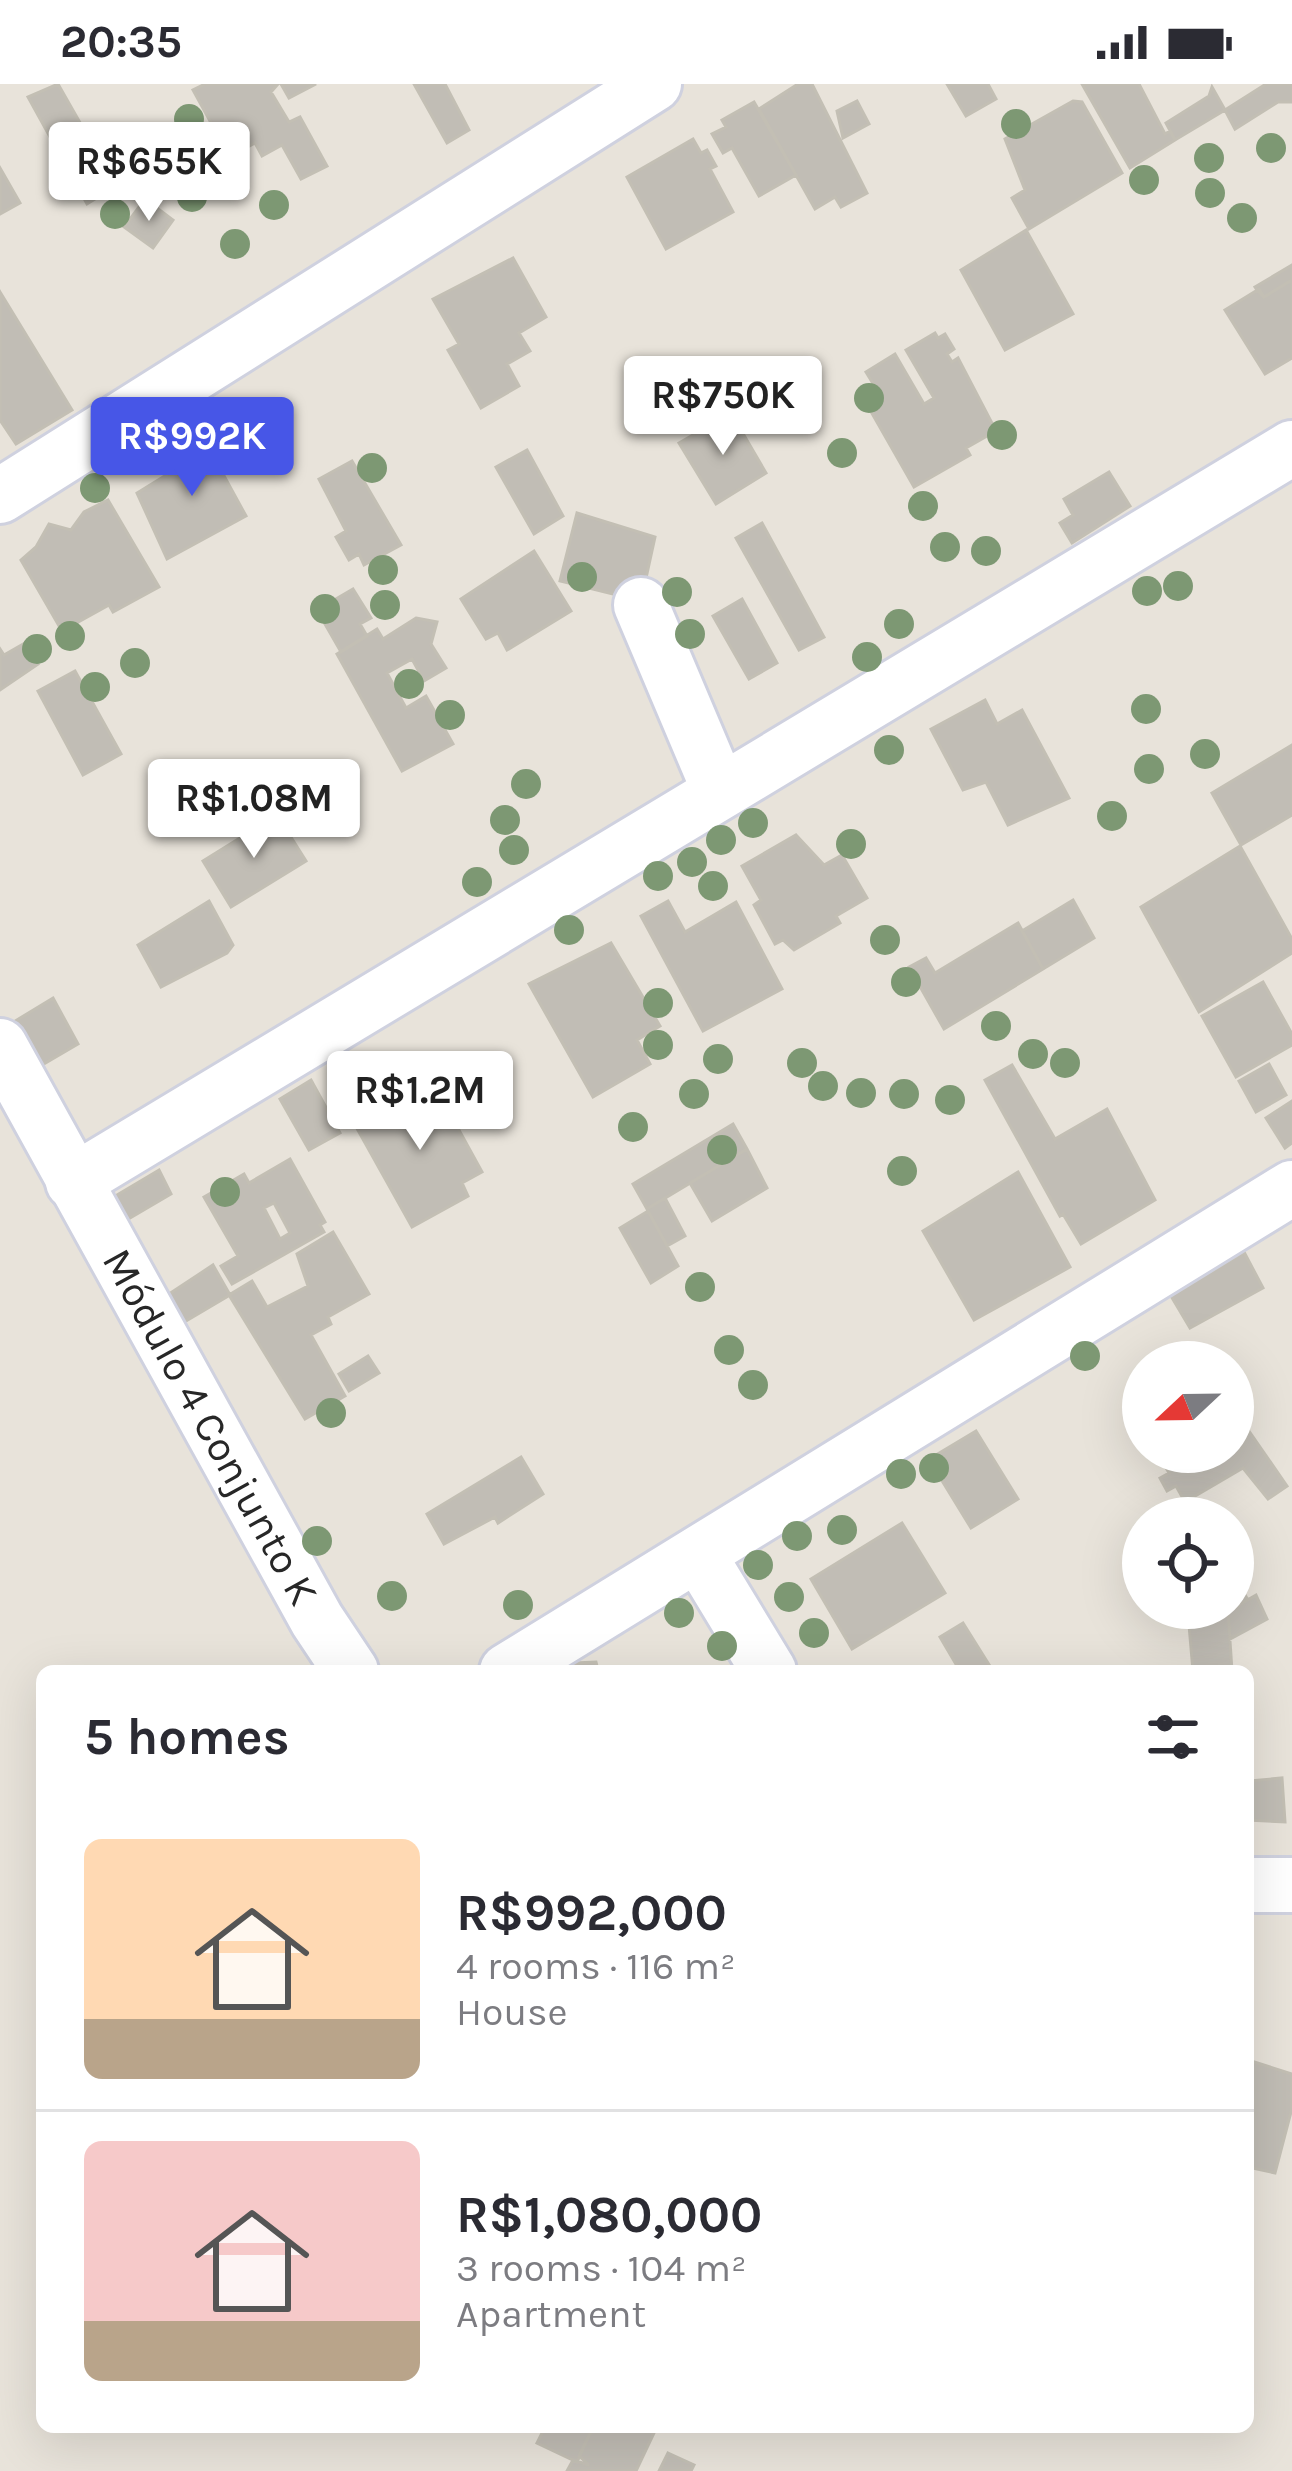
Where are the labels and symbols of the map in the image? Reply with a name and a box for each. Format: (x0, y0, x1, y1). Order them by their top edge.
pin: R$655K (51, 122, 247, 224)
pin: R$750K (625, 356, 821, 458)
pin: R$992K (94, 397, 290, 499)
pin: R$1.08M (143, 759, 365, 861)
pin: R$1.2M (322, 1051, 518, 1153)
street label: Módulo 4 Conjunto K (92, 1240, 329, 1614)
north arrow (1122, 1341, 1254, 1473)

